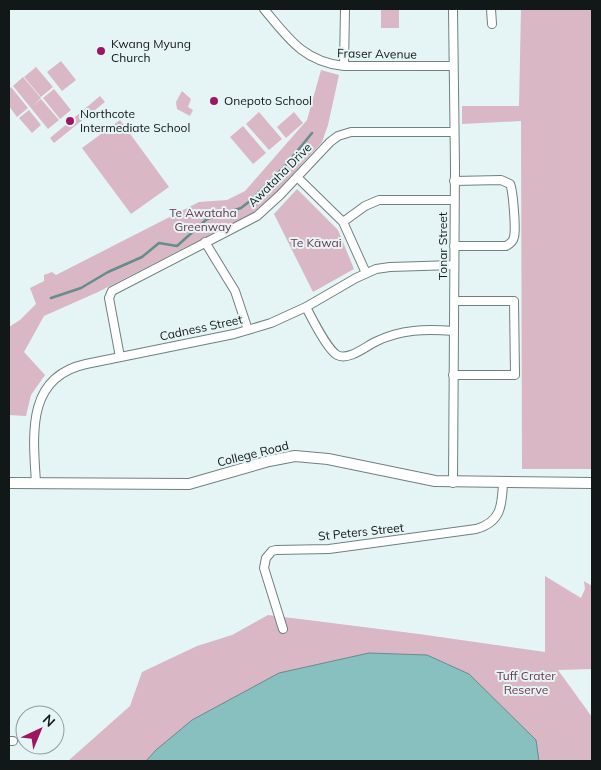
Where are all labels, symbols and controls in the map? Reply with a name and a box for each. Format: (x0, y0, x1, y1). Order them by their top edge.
place label: Kwang Myung Church (111, 36, 191, 65)
marker: Kwang Myung Church (95, 45, 107, 57)
street label: Fraser Avenue (337, 45, 417, 62)
place label: Onepoto School (224, 93, 312, 108)
marker: Onepoto School (208, 95, 220, 107)
place label: Northcote Intermediate School (80, 106, 190, 135)
marker: Northcote Intermediate School (64, 115, 76, 127)
street label: Awataha Drive (245, 140, 315, 210)
park label: Te Awataha Greenway (169, 205, 237, 234)
street label: Tonar Street (435, 212, 450, 280)
park label: Te Kāwai (290, 235, 342, 250)
street label: Cadness Street (158, 311, 244, 344)
street label: College Road (216, 437, 290, 470)
street label: St Peters Street (317, 520, 405, 543)
park label: Tuff Crater Reserve (496, 668, 556, 697)
north arrow (15, 705, 65, 755)
text: N (39, 711, 59, 731)

